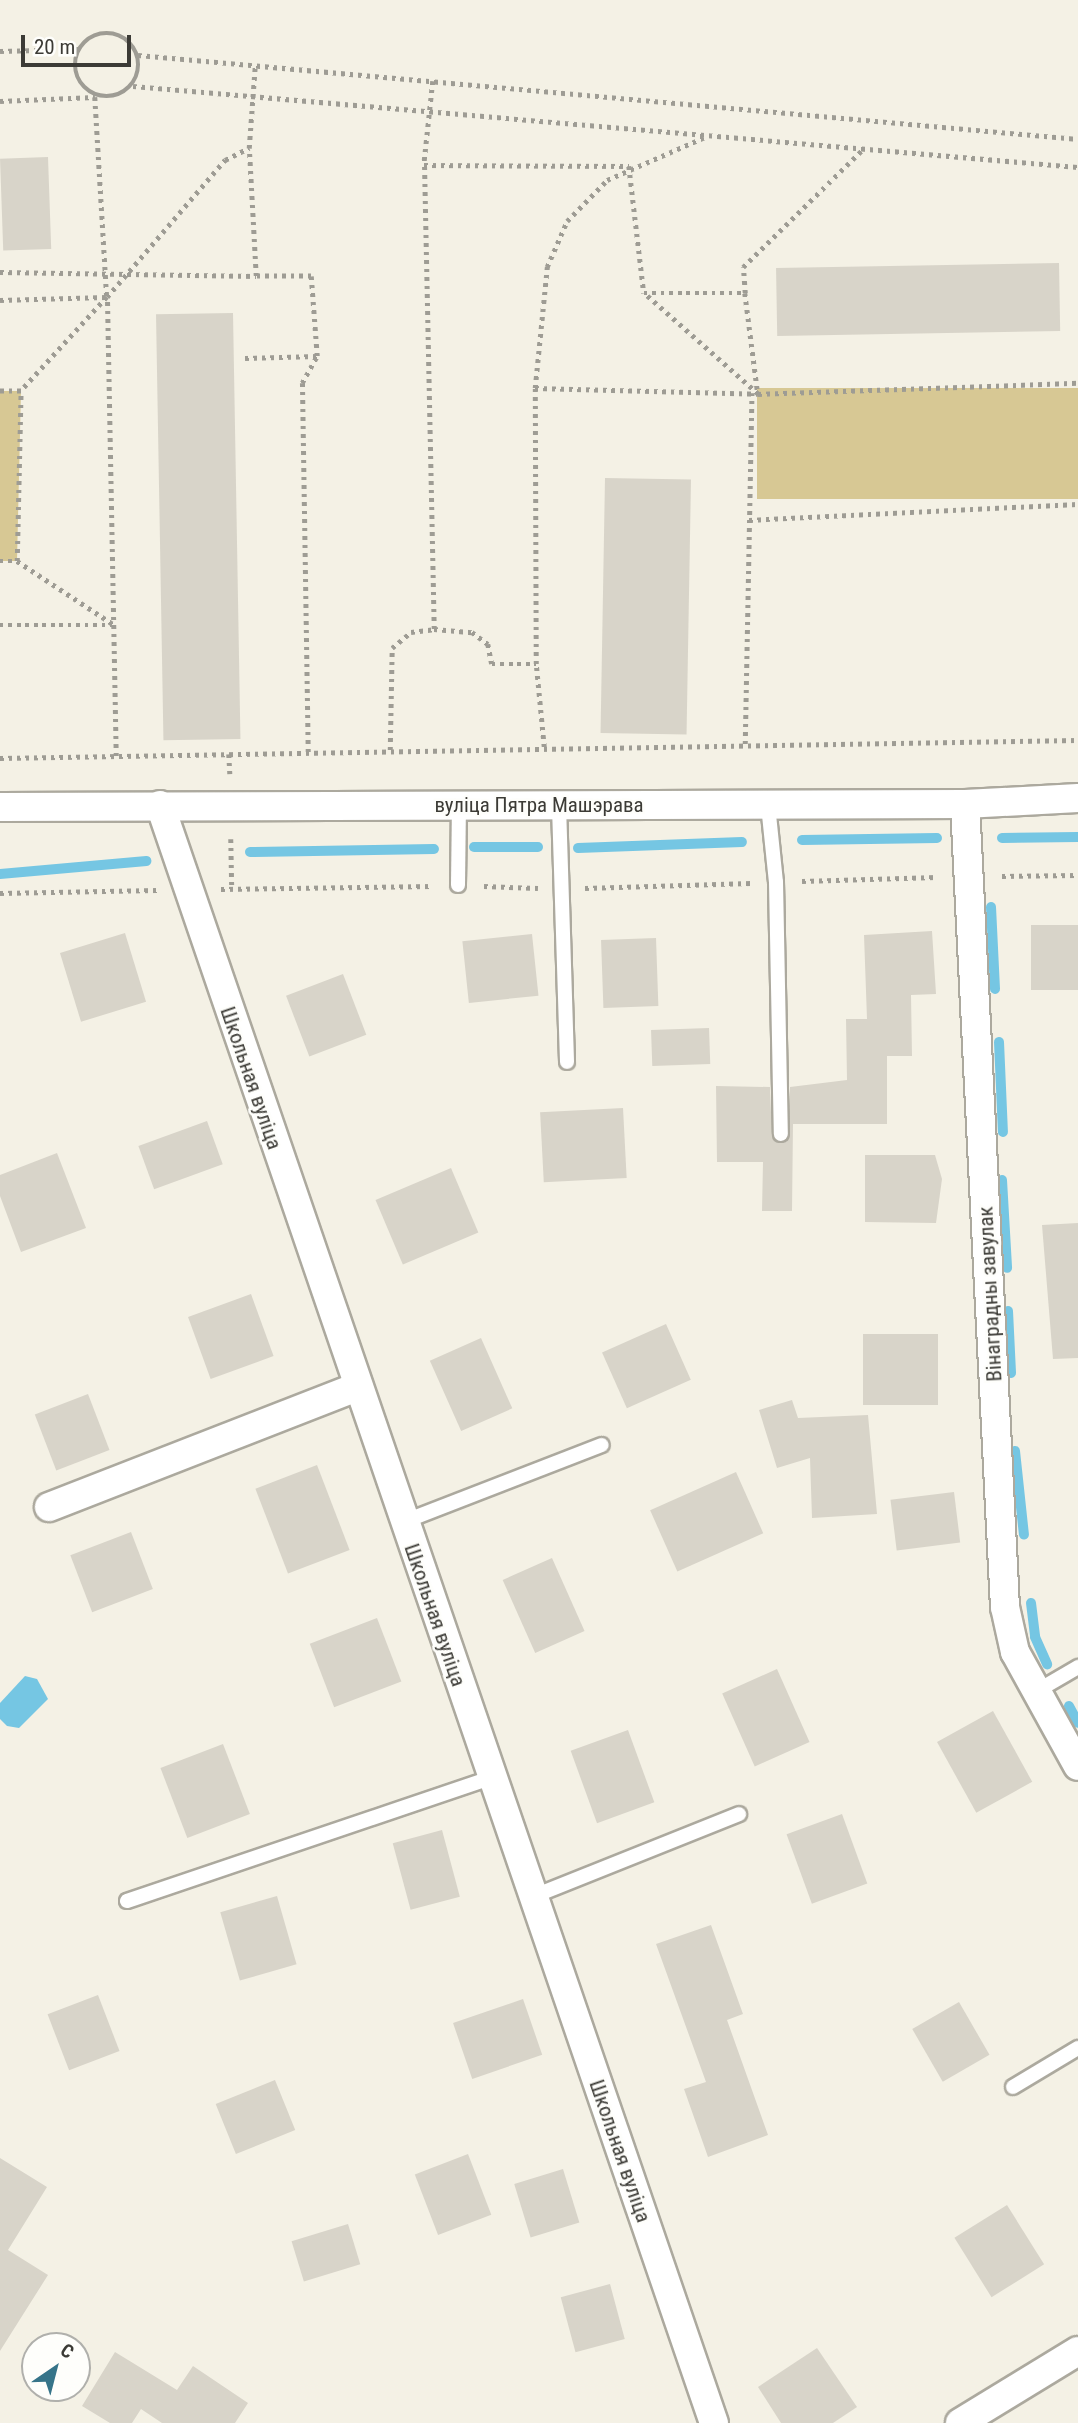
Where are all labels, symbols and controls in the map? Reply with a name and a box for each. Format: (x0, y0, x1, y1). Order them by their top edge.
scale bar (24, 21, 135, 65)
text: 20 m (34, 35, 75, 59)
street label: вуліца Пятра Машэрава (434, 792, 644, 818)
street label: Школьная вуліца (215, 1003, 287, 1153)
street label: Вінаградны завулак (973, 1206, 1007, 1382)
street label: Школьная вуліца (399, 1540, 471, 1690)
street label: Школьная вуліца (584, 2076, 656, 2226)
north arrow (21, 2332, 91, 2402)
text: С (56, 2338, 78, 2364)

